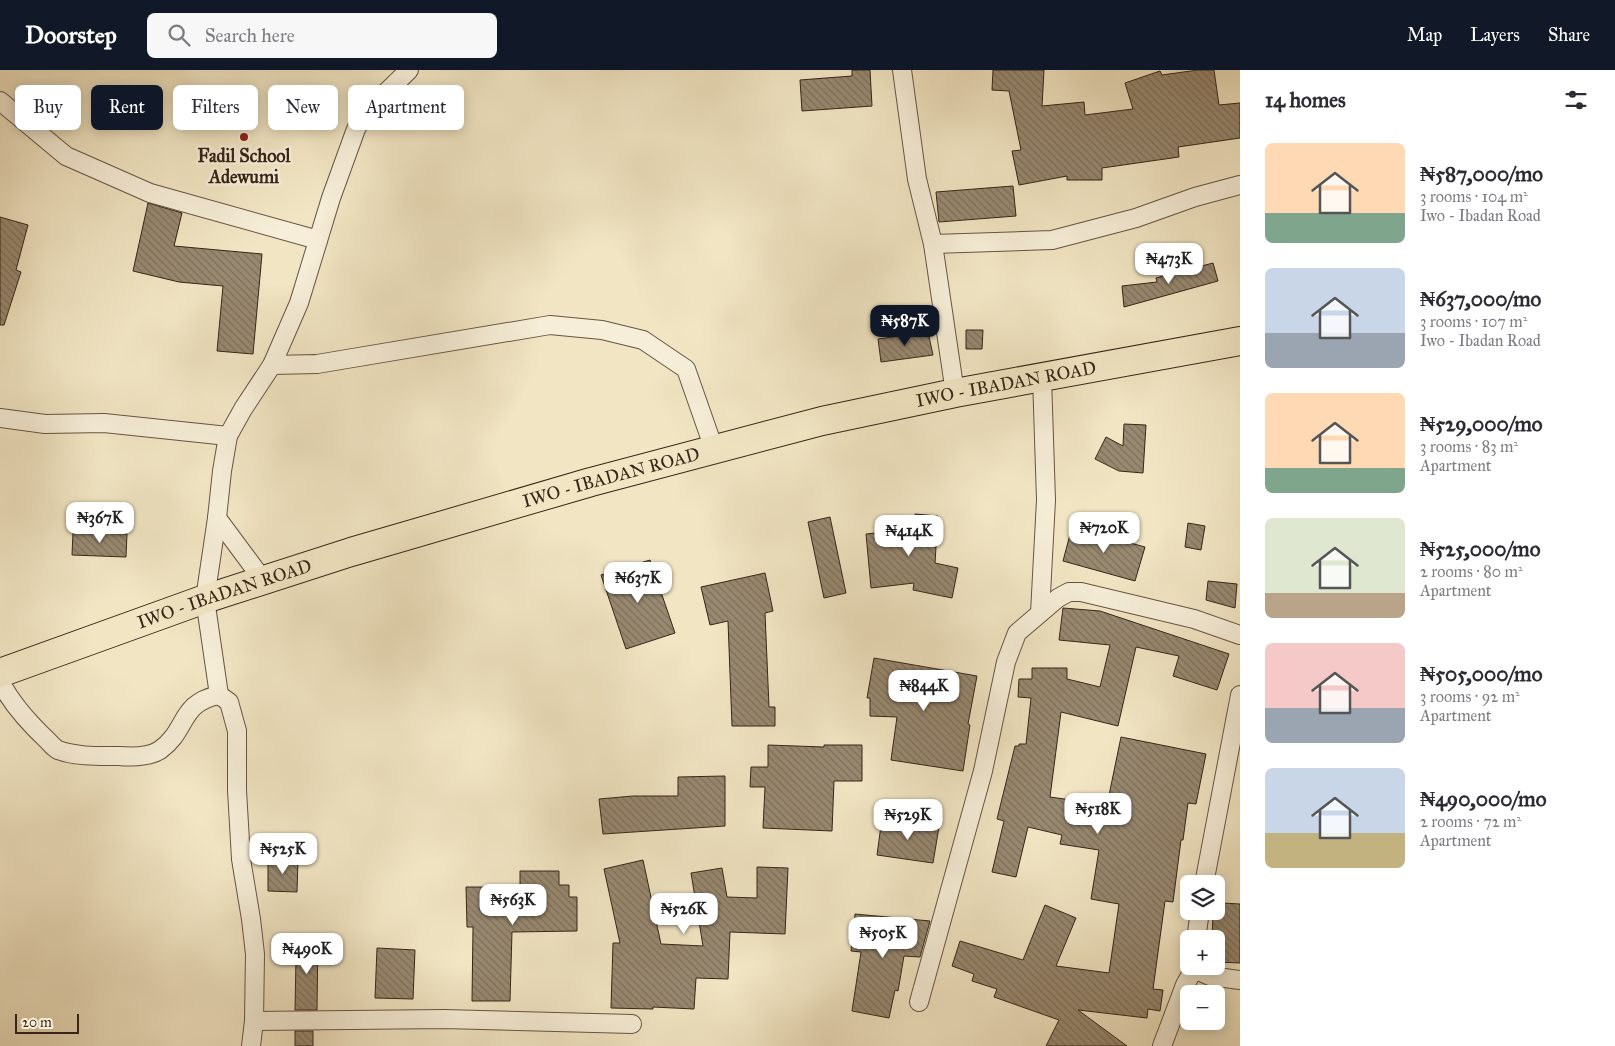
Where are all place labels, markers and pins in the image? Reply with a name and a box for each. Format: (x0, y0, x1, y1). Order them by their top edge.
marker: Fadil School Adewumi (238, 131, 250, 143)
place label: Fadil School Adewumi (198, 145, 292, 188)
pin: ₦473K (1134, 242, 1204, 285)
pin: ₦587K (870, 304, 940, 347)
pin: ₦367K (65, 502, 135, 544)
pin: ₦720K (1069, 512, 1139, 554)
pin: ₦414K (874, 514, 944, 557)
pin: ₦637K (603, 562, 673, 604)
pin: ₦844K (889, 670, 959, 712)
pin: ₦518K (1063, 792, 1133, 835)
pin: ₦529K (873, 798, 943, 841)
pin: ₦525K (248, 832, 318, 875)
pin: ₦563K (478, 884, 548, 926)
pin: ₦526K (649, 892, 719, 935)
pin: ₦505K (848, 916, 918, 959)
pin: ₦490K (272, 932, 342, 975)

